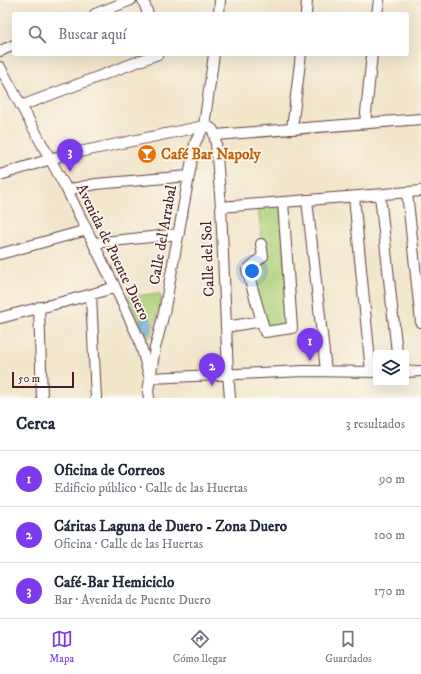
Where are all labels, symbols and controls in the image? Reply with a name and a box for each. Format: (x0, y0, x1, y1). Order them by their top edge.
search box (12, 12, 409, 56)
icon: search (26, 23, 48, 45)
text: Buscar aquí (58, 25, 126, 44)
pin: 3 (57, 139, 83, 172)
bar icon: Café Bar Napoly (136, 143, 158, 165)
place label: Café Bar Napoly (161, 145, 262, 164)
street label: Avenida de Puente Duero (72, 181, 154, 323)
street label: Calle del Arrabal (145, 183, 181, 286)
street label: Calle del Sol (197, 220, 219, 297)
your location (242, 261, 262, 281)
pin: 1 (297, 328, 323, 361)
map controls (373, 350, 409, 386)
button: layers (373, 350, 409, 386)
pin: 2 (199, 353, 225, 386)
scale bar (12, 370, 74, 389)
text: 50 m (18, 372, 40, 386)
text: Cerca (16, 413, 55, 435)
text: 3 resultados (346, 416, 405, 432)
text: Oficina de Correos (54, 461, 165, 480)
text: 1 (27, 471, 31, 487)
text: 90 m (379, 471, 405, 487)
text: Edificio público · Calle de las Huertas (54, 480, 248, 496)
text: Cáritas Laguna de Duero - Zona Duero (54, 517, 287, 536)
text: 2 (26, 527, 32, 543)
text: 100 m (374, 527, 405, 543)
text: Oficina · Calle de las Huertas (54, 536, 203, 552)
text: Café-Bar Hemiciclo (54, 573, 174, 592)
text: 3 (27, 583, 31, 599)
text: 170 m (374, 583, 405, 599)
text: Bar · Avenida de Puente Duero (54, 592, 211, 608)
tab: Mapa (49, 628, 74, 666)
tab: Cómo llegar (173, 628, 227, 666)
tab: Guardados (325, 628, 372, 666)

